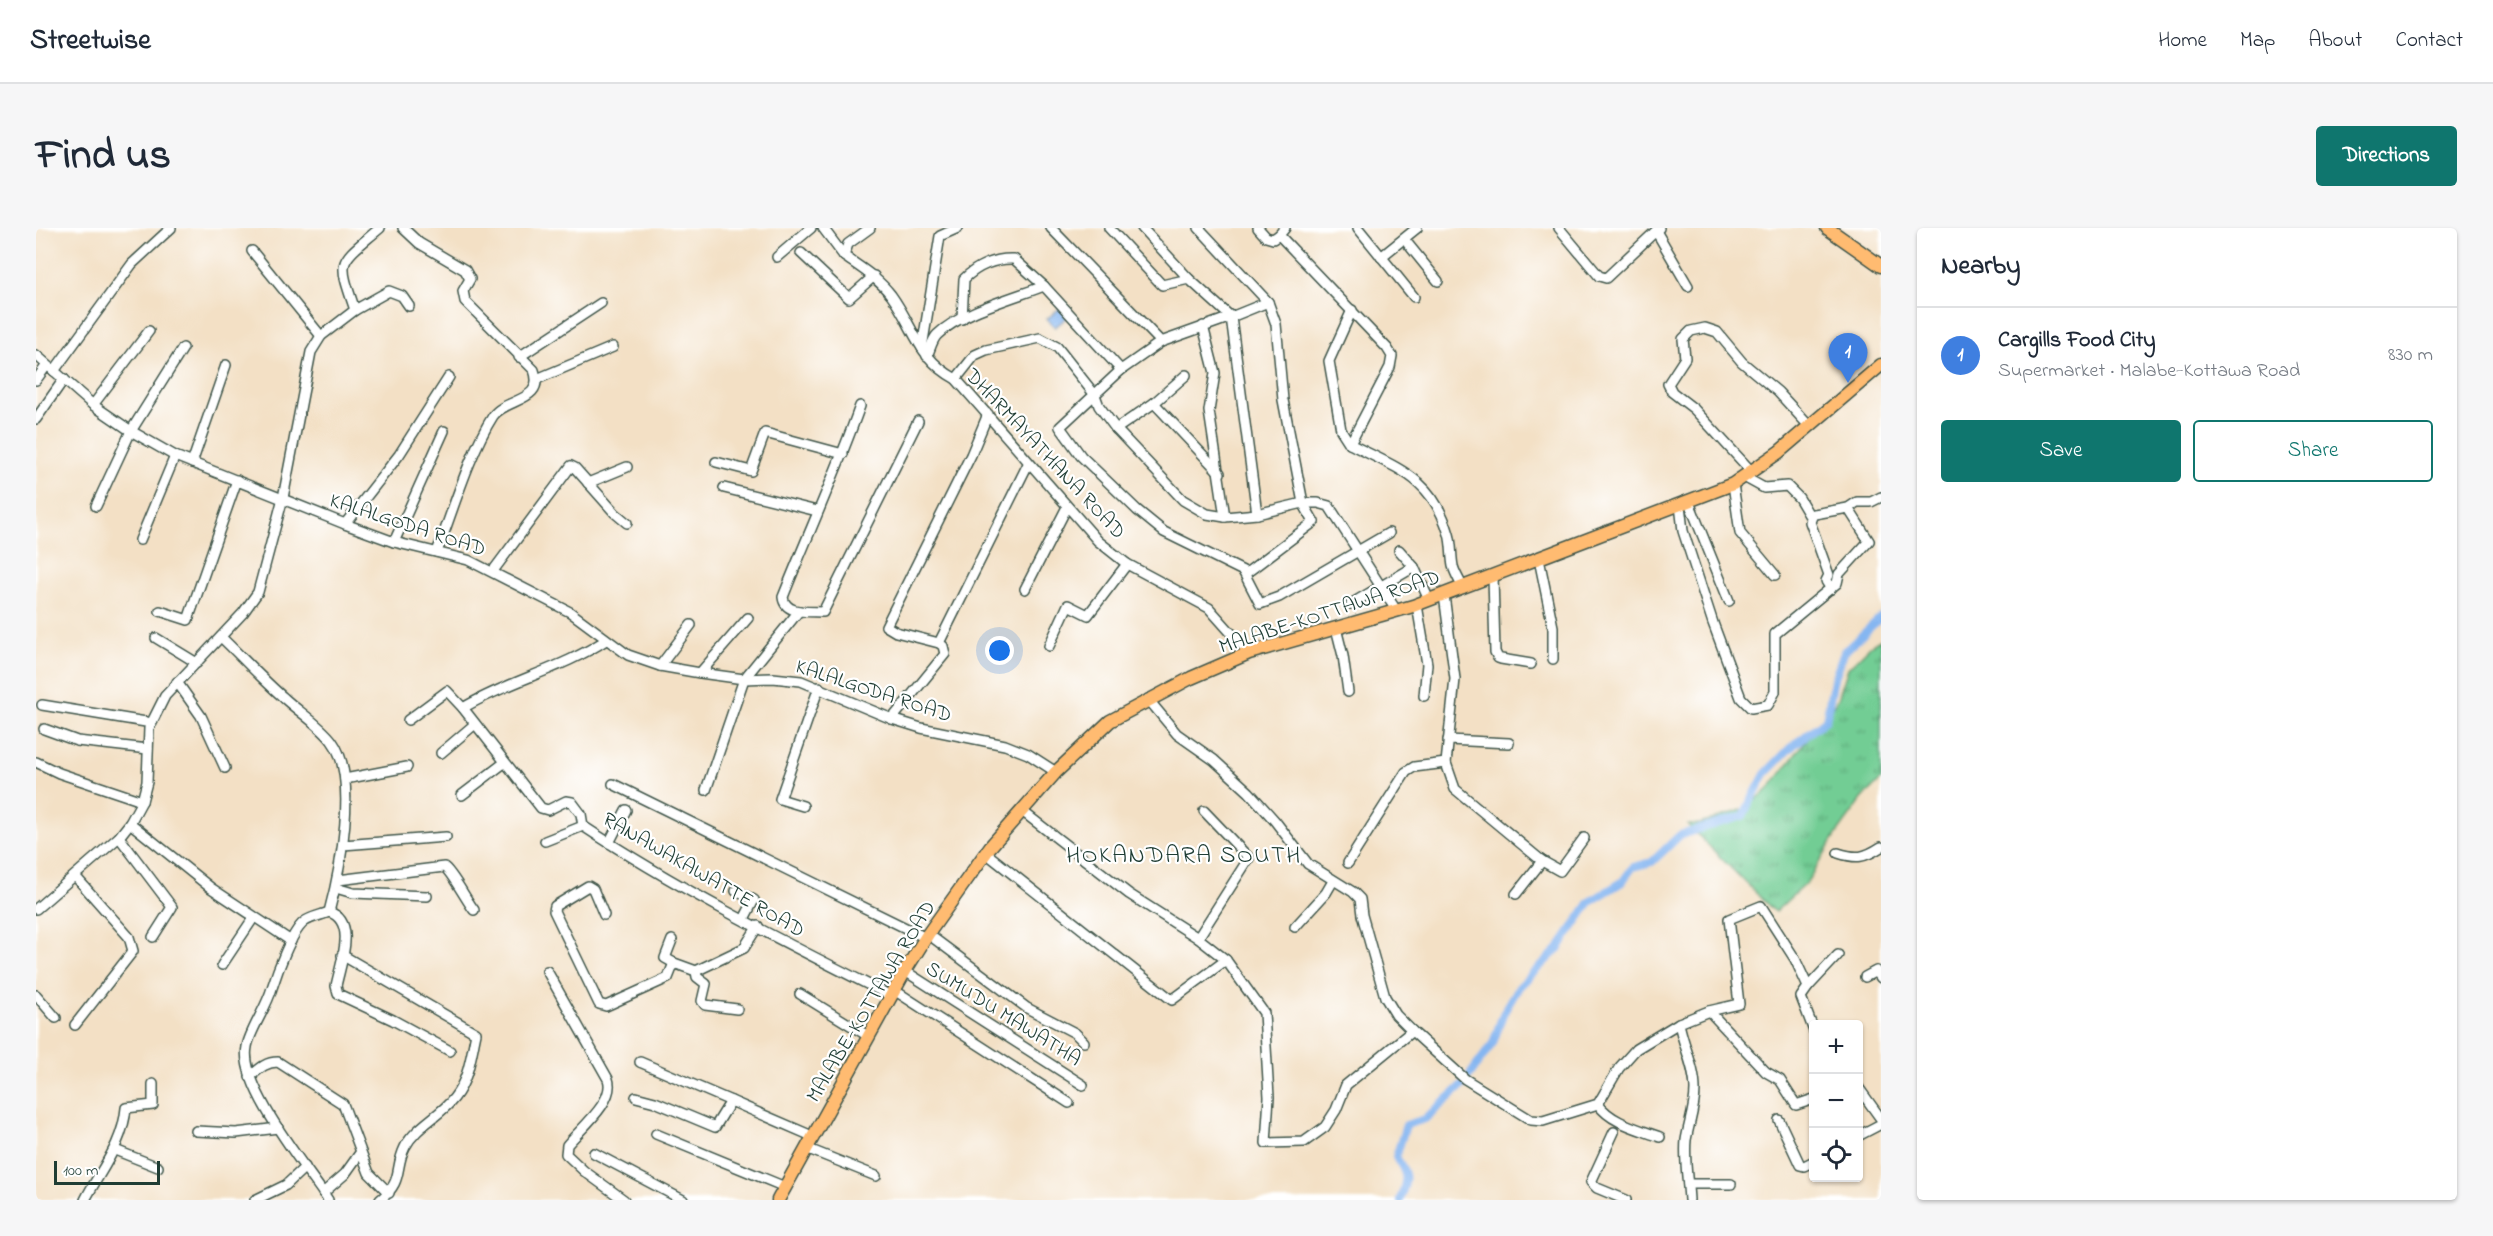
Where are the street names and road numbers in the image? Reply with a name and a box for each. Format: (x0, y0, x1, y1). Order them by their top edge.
street label: DHARMAYATHANA ROAD (957, 362, 1132, 546)
street label: KALALGODA ROAD (325, 487, 489, 565)
street label: MALABE-KOTTAWA ROAD (1215, 563, 1444, 663)
street label: KALALGODA ROAD (791, 653, 955, 731)
street label: RANAWAKAWATTE ROAD (596, 805, 810, 946)
street label: MALABE-KOTTAWA ROAD (799, 895, 944, 1109)
street label: SUMUDU MAWATHA (919, 955, 1087, 1075)

